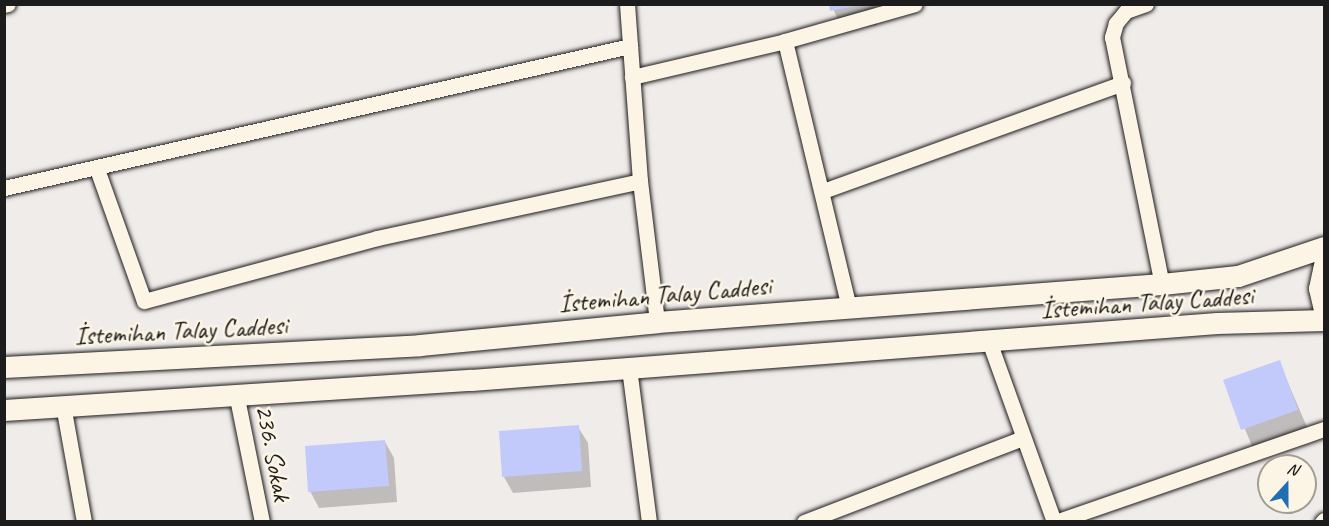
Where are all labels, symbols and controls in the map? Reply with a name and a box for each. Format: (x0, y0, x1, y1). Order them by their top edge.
street label: İstemihan Talay Caddesi (557, 270, 773, 320)
street label: İstemihan Talay Caddesi (1039, 280, 1255, 326)
street label: İstemihan Talay Caddesi (74, 310, 288, 352)
street label: 236. Sokak (248, 402, 298, 504)
north arrow (1257, 454, 1317, 514)
text: N (1285, 458, 1301, 480)

